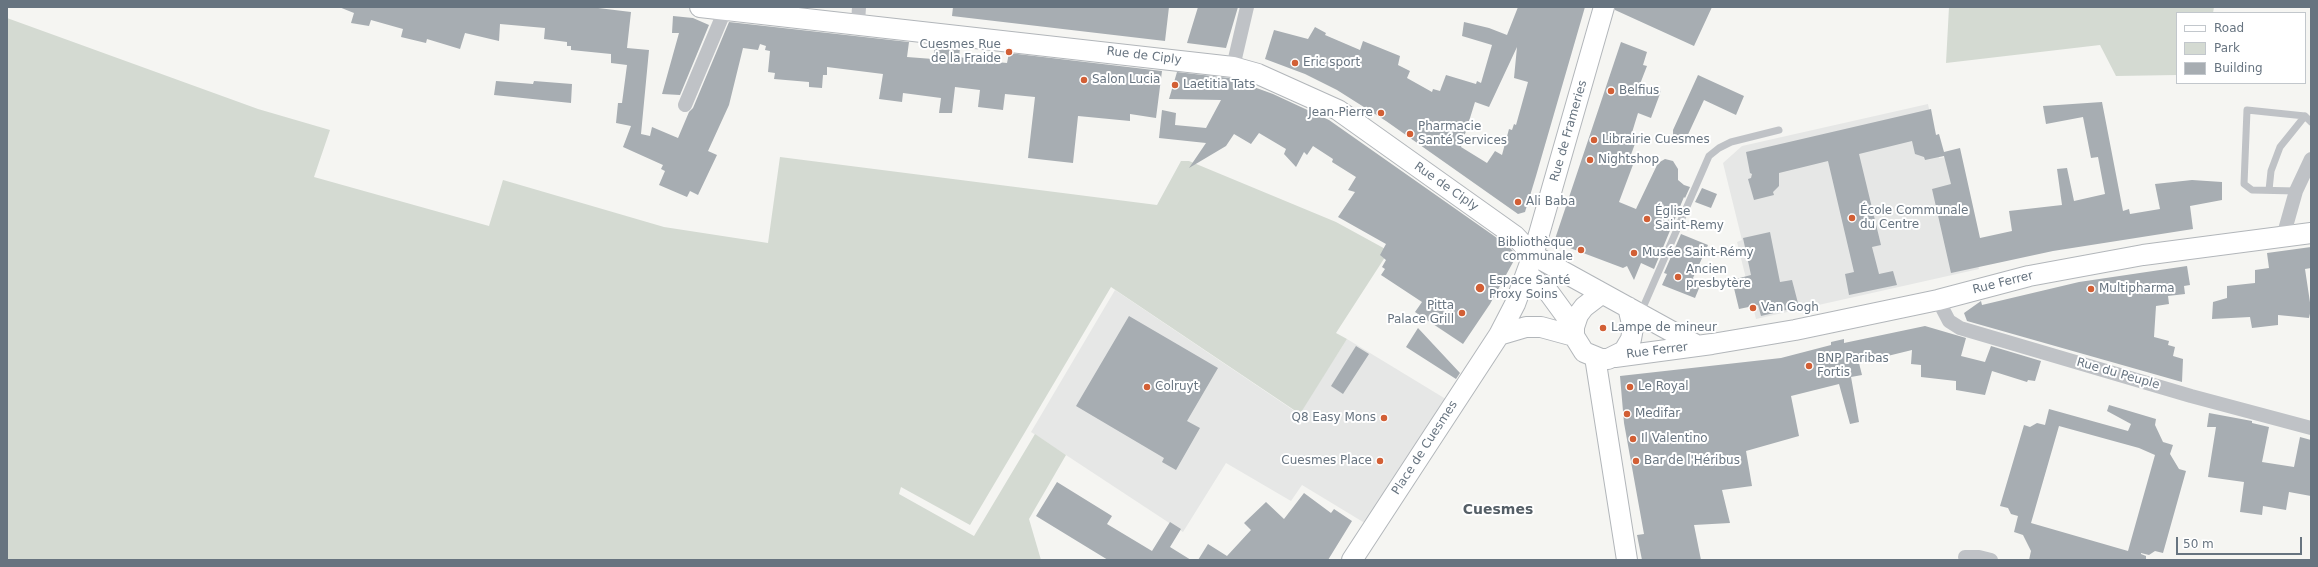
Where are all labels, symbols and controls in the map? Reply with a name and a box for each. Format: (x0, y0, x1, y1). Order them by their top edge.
legend (2176, 12, 2306, 84)
text: Road (2214, 21, 2244, 35)
place label: Cuesmes Rue de la Fraide (919, 38, 1001, 66)
text: Park (2214, 41, 2240, 55)
street label: Rue de Ciply (1106, 44, 1182, 68)
marker: Cuesmes Rue de la Fraide (1004, 47, 1014, 57)
place label: Eric sport (1303, 56, 1360, 70)
marker: Eric sport (1290, 58, 1300, 68)
text: Building (2214, 61, 2263, 75)
place label: Salon Lucia (1092, 73, 1160, 87)
marker: Salon Lucia (1079, 75, 1089, 85)
place label: Laetitia Tats (1183, 78, 1255, 92)
street label: Rue de Frameries (1548, 79, 1590, 183)
marker: Laetitia Tats (1170, 80, 1180, 90)
place label: Belfius (1619, 84, 1659, 98)
marker: Belfius (1606, 86, 1616, 96)
place label: Jean-Pierre (1308, 106, 1373, 120)
marker: Jean-Pierre (1376, 108, 1386, 118)
place label: Pharmacie Santé Services (1418, 120, 1507, 148)
marker: Pharmacie Santé Services (1405, 129, 1415, 139)
place label: Librairie Cuesmes (1602, 133, 1710, 147)
marker: Librairie Cuesmes (1589, 135, 1599, 145)
place label: Nightshop (1598, 153, 1659, 167)
marker: Nightshop (1585, 155, 1595, 165)
street label: Rue de Ciply (1411, 160, 1481, 214)
place label: Ali Baba (1526, 195, 1575, 209)
marker: Ali Baba (1513, 197, 1523, 207)
place label: École Communale du Centre (1860, 204, 1968, 232)
place label: Église Saint-Remy (1655, 205, 1724, 233)
marker: École Communale du Centre (1847, 213, 1857, 223)
marker: Église Saint-Remy (1642, 214, 1652, 224)
place label: Bibliothèque communale (1498, 236, 1573, 264)
marker: Bibliothèque communale (1576, 245, 1586, 255)
place label: Musée Saint-Rémy (1642, 246, 1754, 260)
marker: Musée Saint-Rémy (1629, 248, 1639, 258)
place label: Ancien presbytère (1686, 263, 1751, 291)
street label: Rue Ferrer (1971, 269, 2035, 297)
marker: Ancien presbytère (1673, 272, 1683, 282)
place label: Espace Santé Proxy Soins (1489, 274, 1570, 302)
marker: Espace Santé Proxy Soins (1474, 282, 1486, 294)
place label: Multipharma (2099, 282, 2175, 296)
marker: Multipharma (2086, 284, 2096, 294)
place label: Pitta Palace Grill (1387, 299, 1454, 327)
place label: Van Gogh (1761, 301, 1819, 315)
marker: Van Gogh (1748, 303, 1758, 313)
marker: Pitta Palace Grill (1457, 308, 1467, 318)
place label: Lampe de mineur (1611, 321, 1717, 335)
marker: Lampe de mineur (1598, 323, 1608, 333)
street label: Rue Ferrer (1625, 340, 1689, 362)
place label: BNP Paribas Fortis (1817, 352, 1889, 380)
street label: Rue du Peuple (2075, 355, 2161, 393)
marker: BNP Paribas Fortis (1804, 361, 1814, 371)
place label: Colruyt (1155, 380, 1198, 394)
place label: Le Royal (1638, 380, 1689, 394)
marker: Colruyt (1142, 382, 1152, 392)
marker: Le Royal (1625, 382, 1635, 392)
street label: Place de Cuesmes (1389, 398, 1461, 498)
place label: Medifar (1635, 407, 1680, 421)
marker: Medifar (1622, 409, 1632, 419)
place label: Q8 Easy Mons (1291, 411, 1376, 425)
marker: Q8 Easy Mons (1379, 413, 1389, 423)
place label: Il Valentino (1641, 432, 1708, 446)
marker: Il Valentino (1628, 434, 1638, 444)
place label: Cuesmes Place (1281, 454, 1372, 468)
place label: Bar de l'Héribus (1644, 454, 1740, 468)
marker: Cuesmes Place (1375, 456, 1385, 466)
marker: Bar de l'Héribus (1631, 456, 1641, 466)
district label: Cuesmes (1463, 502, 1533, 518)
scale bar (2178, 529, 2304, 555)
text: 50 m (2183, 537, 2214, 551)

